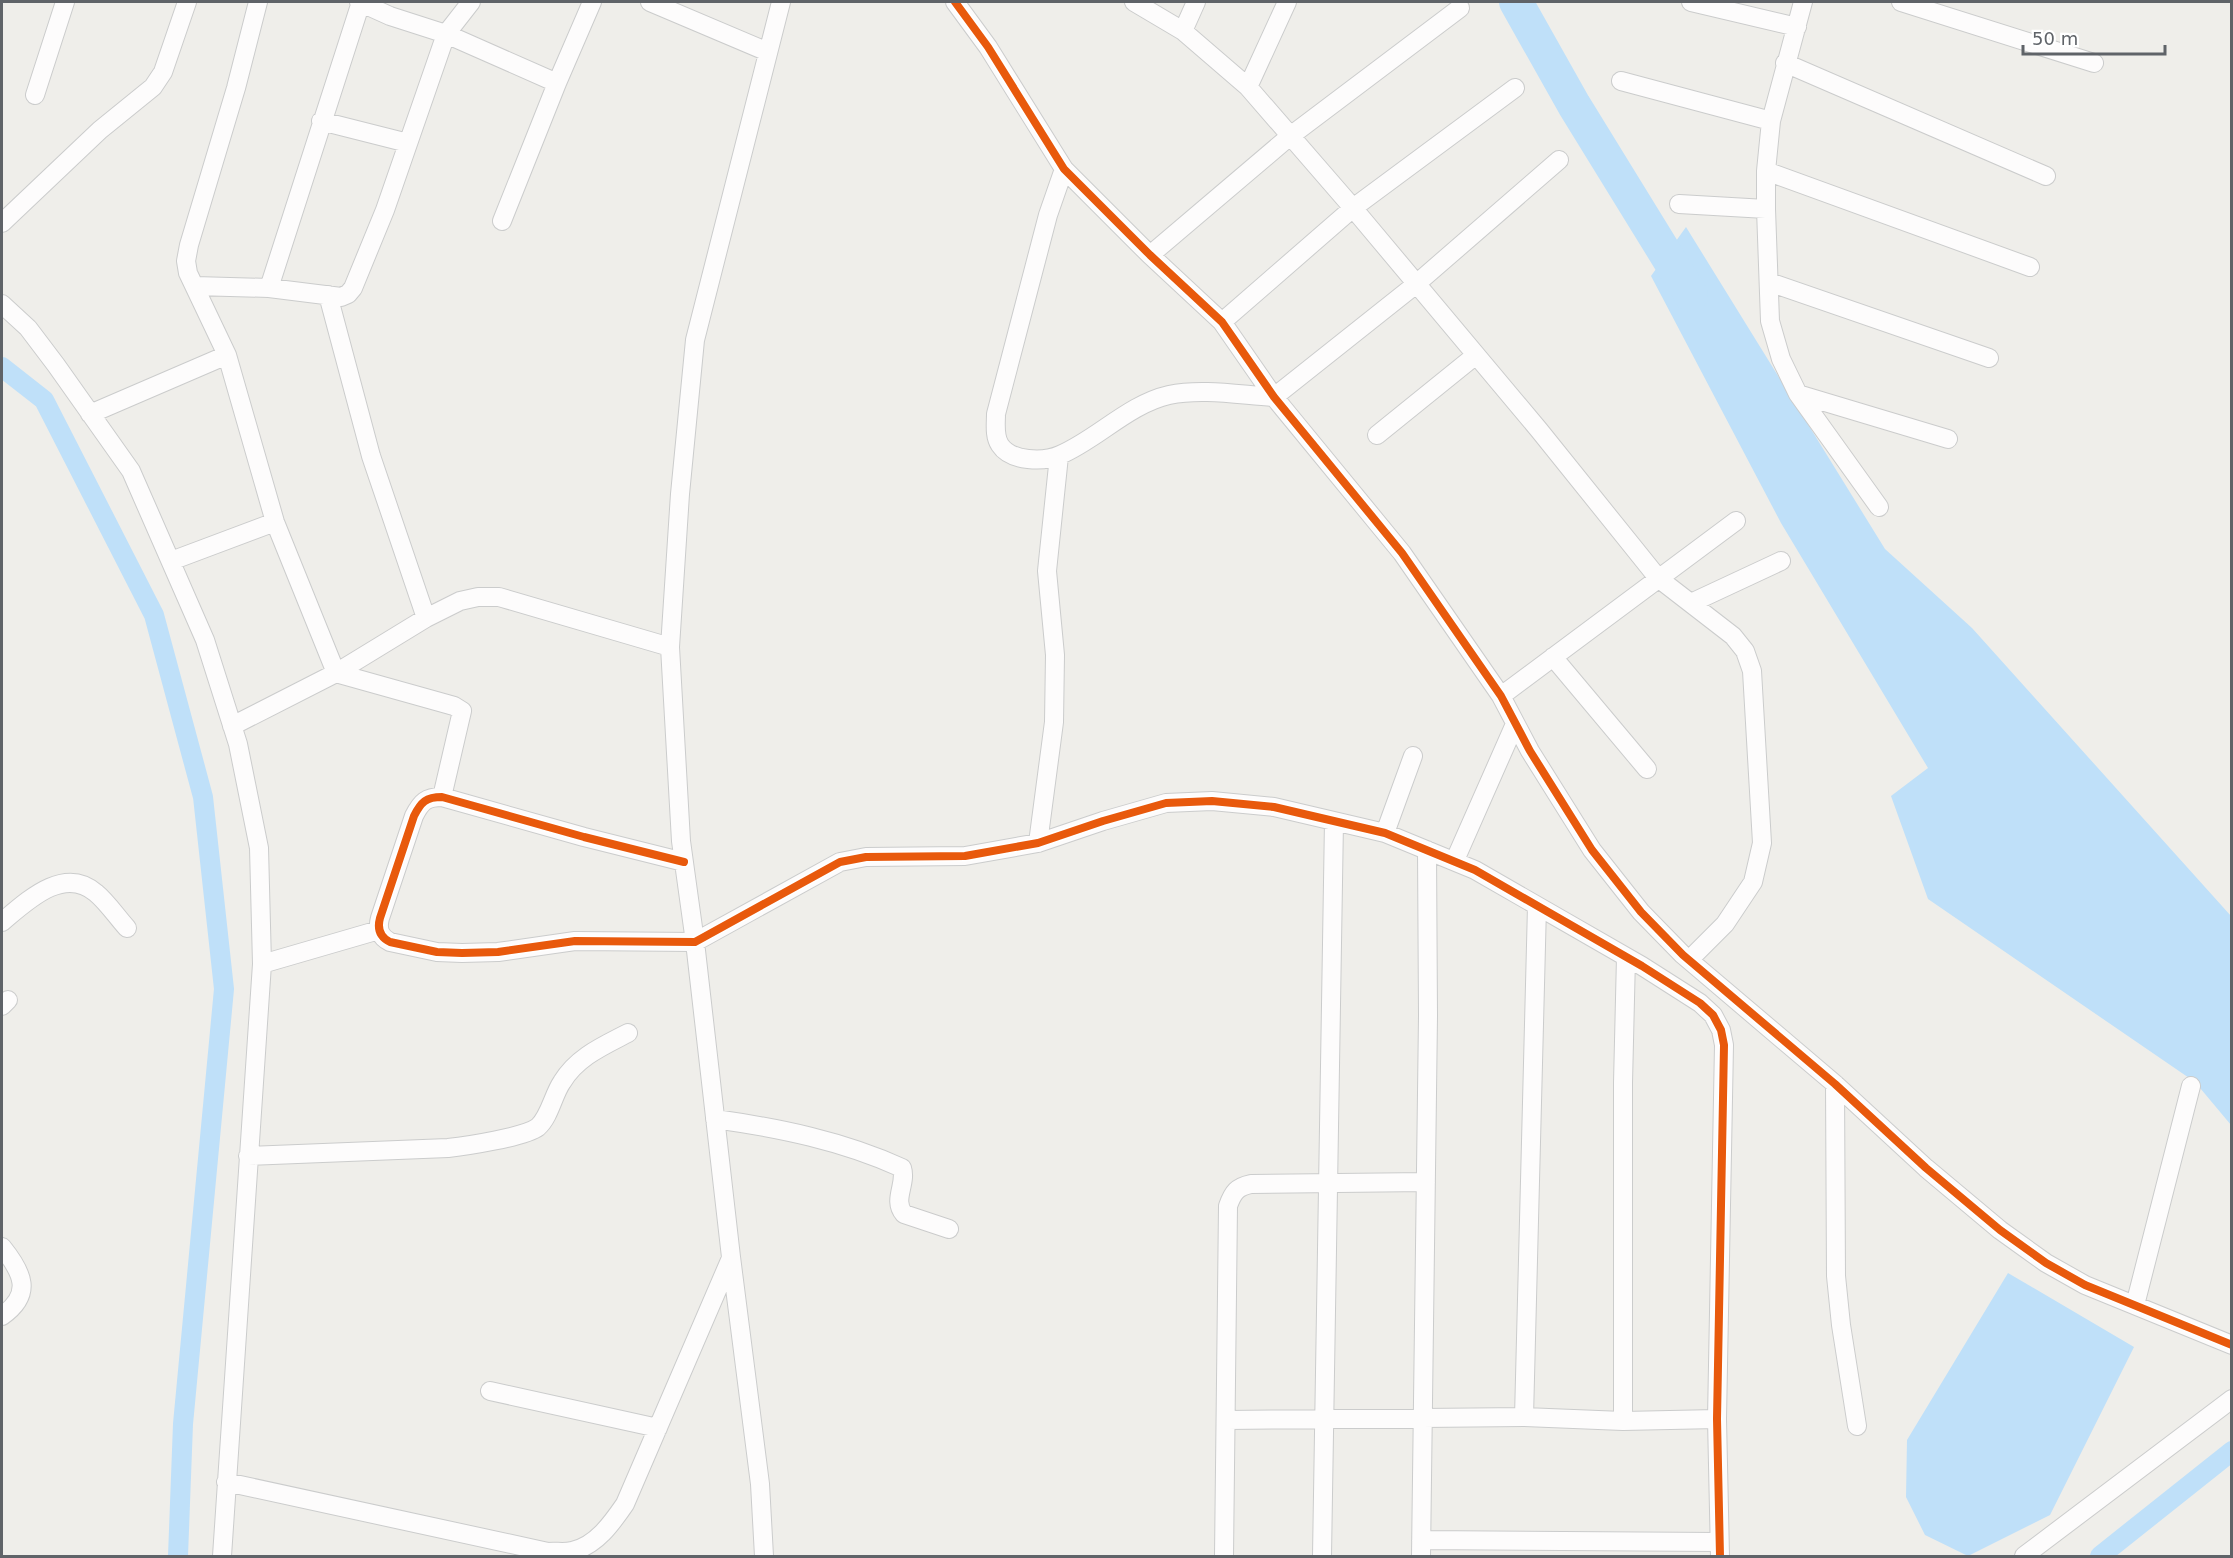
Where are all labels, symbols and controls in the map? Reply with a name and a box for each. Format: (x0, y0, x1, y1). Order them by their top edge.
scale bar (2023, 18, 2166, 56)
text: 50 m (2032, 28, 2078, 49)

